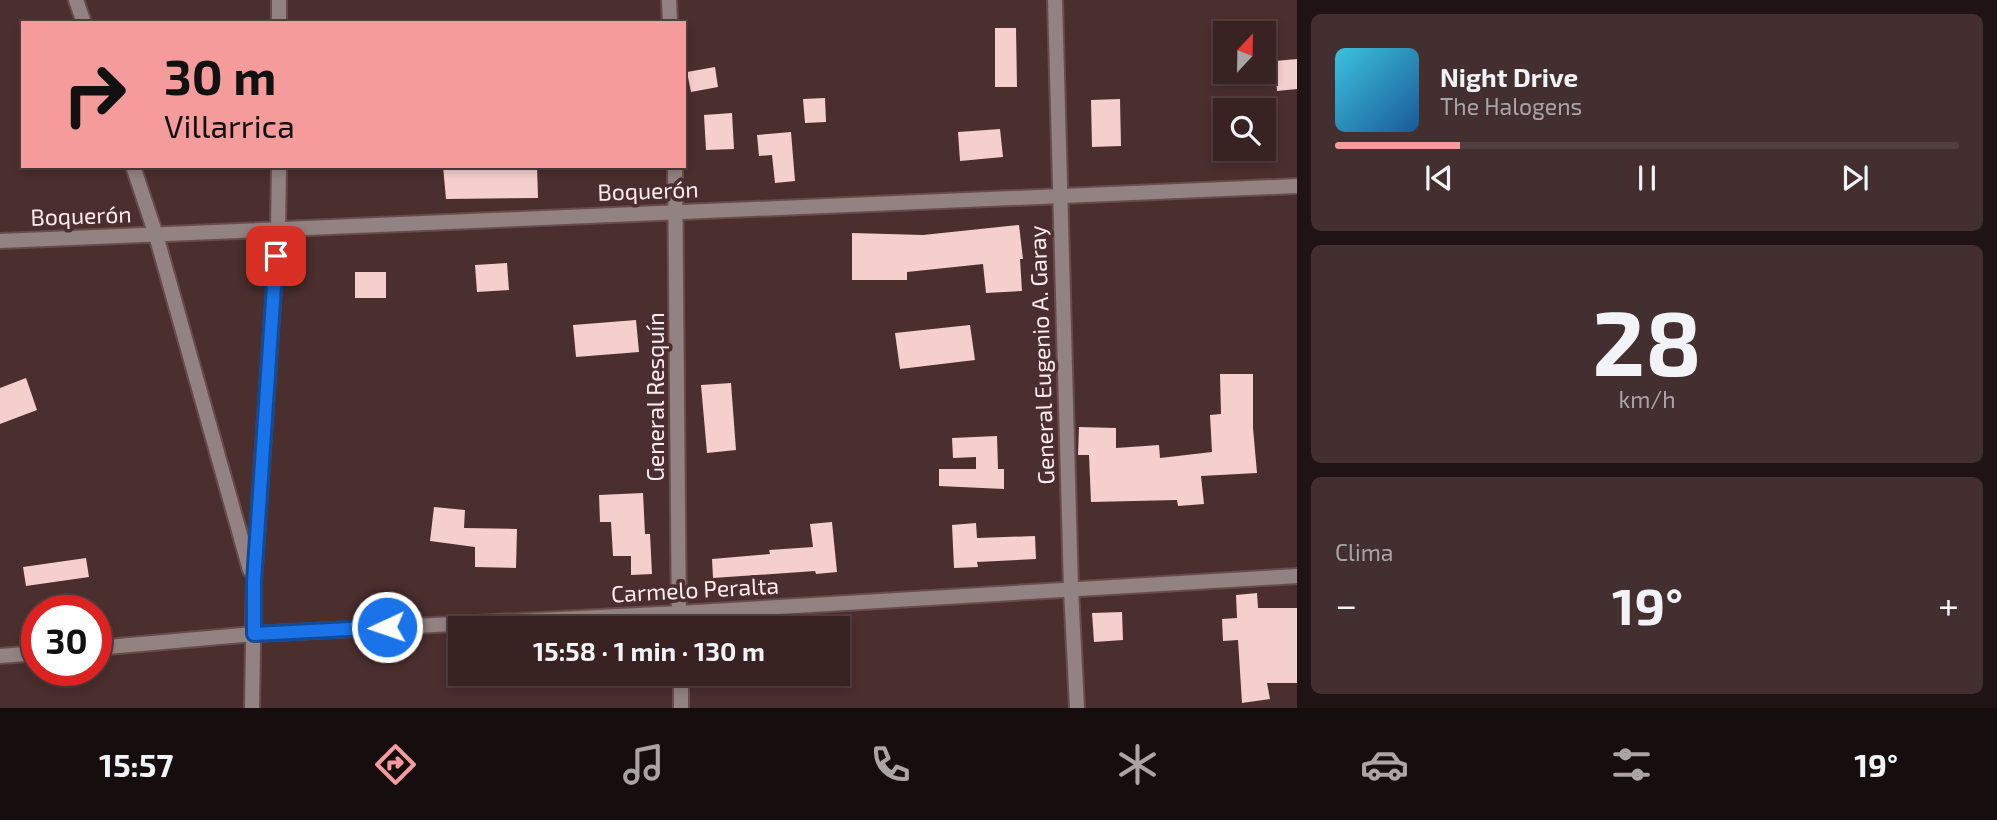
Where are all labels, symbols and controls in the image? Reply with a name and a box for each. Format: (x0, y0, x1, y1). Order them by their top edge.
north arrow (1213, 21, 1276, 84)
map controls (1213, 21, 1276, 161)
text: 30 m (164, 46, 276, 105)
icon: right (49, 49, 140, 140)
text: Night Drive (1440, 61, 1578, 92)
text: The Halogens (1440, 92, 1582, 120)
button: search (1213, 98, 1276, 161)
text: Villarrica (164, 106, 295, 144)
icon: previous (1420, 159, 1458, 197)
icon: pause (1628, 159, 1666, 197)
icon: next (1836, 159, 1874, 197)
street label: Boquerón (597, 174, 699, 206)
street label: Boquerón (30, 199, 132, 231)
street label: General Eugenio A. Garay (1022, 225, 1060, 485)
pin (246, 226, 306, 286)
icon: arrive (257, 237, 295, 275)
text: 28 (1592, 285, 1702, 394)
street label: General Resquín (641, 312, 669, 482)
text: km/h (1618, 385, 1676, 413)
text: Clima (1335, 538, 1393, 566)
street label: Carmelo Peralta (610, 571, 780, 607)
text: 19° (1612, 573, 1683, 635)
text: − (1335, 581, 1357, 627)
text: + (1938, 581, 1959, 627)
position arrow (350, 590, 424, 664)
speed limit sign: 30 (21, 595, 112, 686)
text: 15:58 · 1 min · 130 m (533, 635, 765, 666)
icon: directions (371, 740, 420, 789)
icon: music (619, 740, 668, 789)
icon: phone (866, 740, 915, 789)
icon: climate (1113, 740, 1162, 789)
icon: car (1360, 740, 1409, 789)
icon: filters (1607, 740, 1656, 789)
text: 15:57 (99, 745, 173, 783)
text: 19° (1854, 745, 1898, 783)

